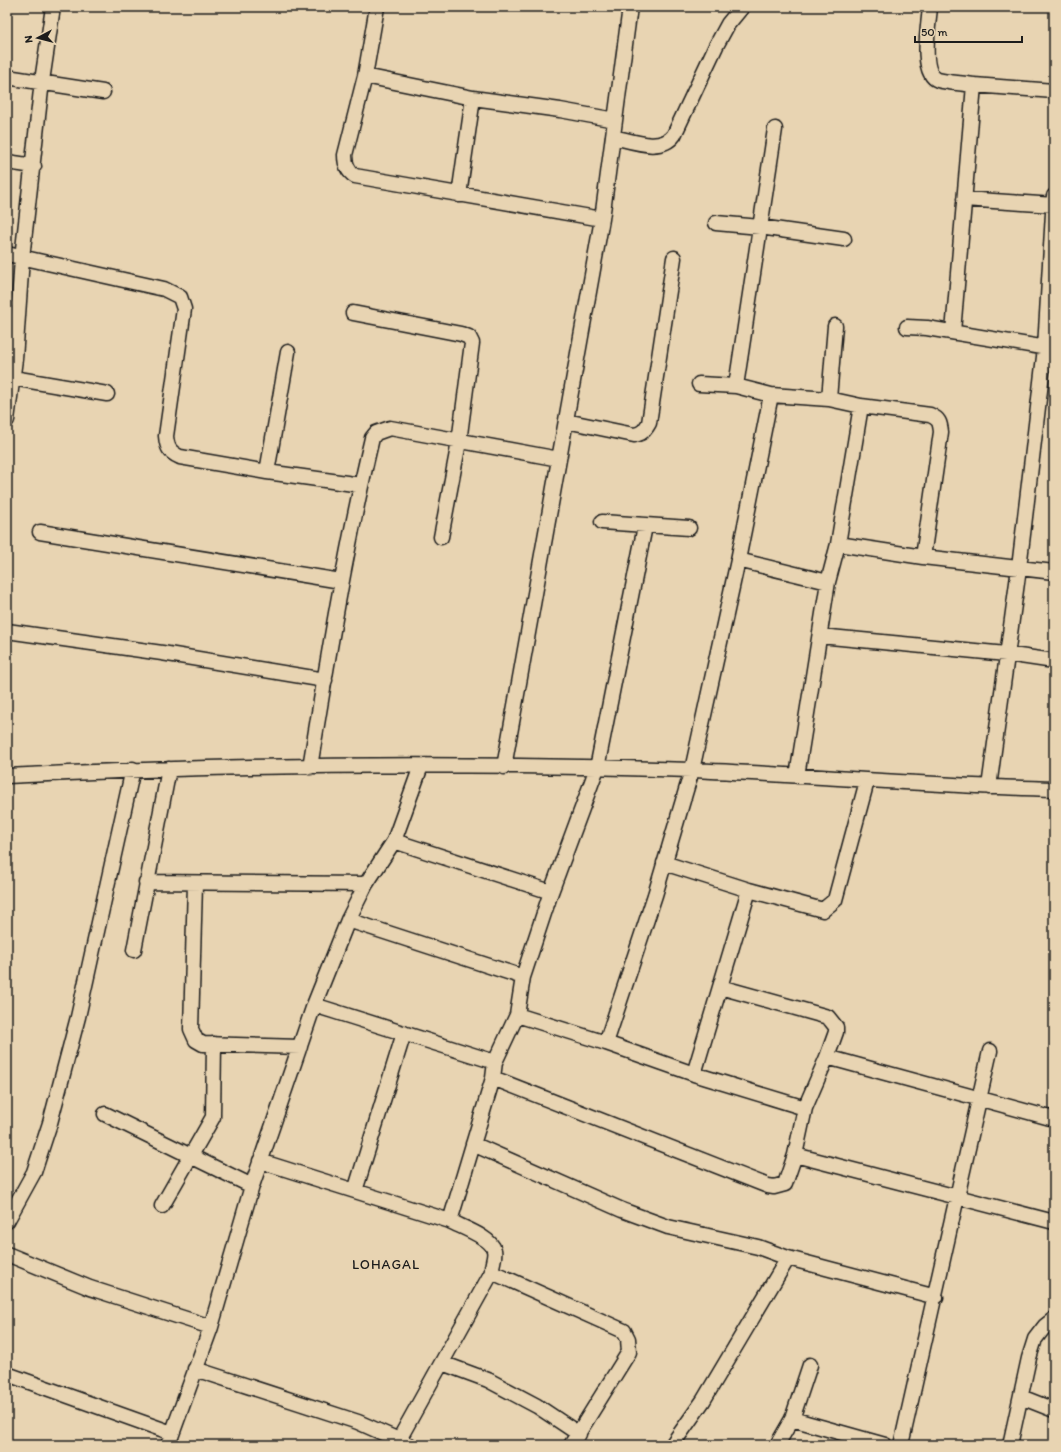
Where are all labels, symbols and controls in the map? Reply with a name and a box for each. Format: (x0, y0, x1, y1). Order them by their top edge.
north arrow (18, 18, 58, 58)
scale bar (915, 18, 1022, 44)
text: 50 m (921, 25, 947, 39)
text: N (22, 35, 35, 44)
district label: LOHAGAL (352, 1256, 420, 1273)

